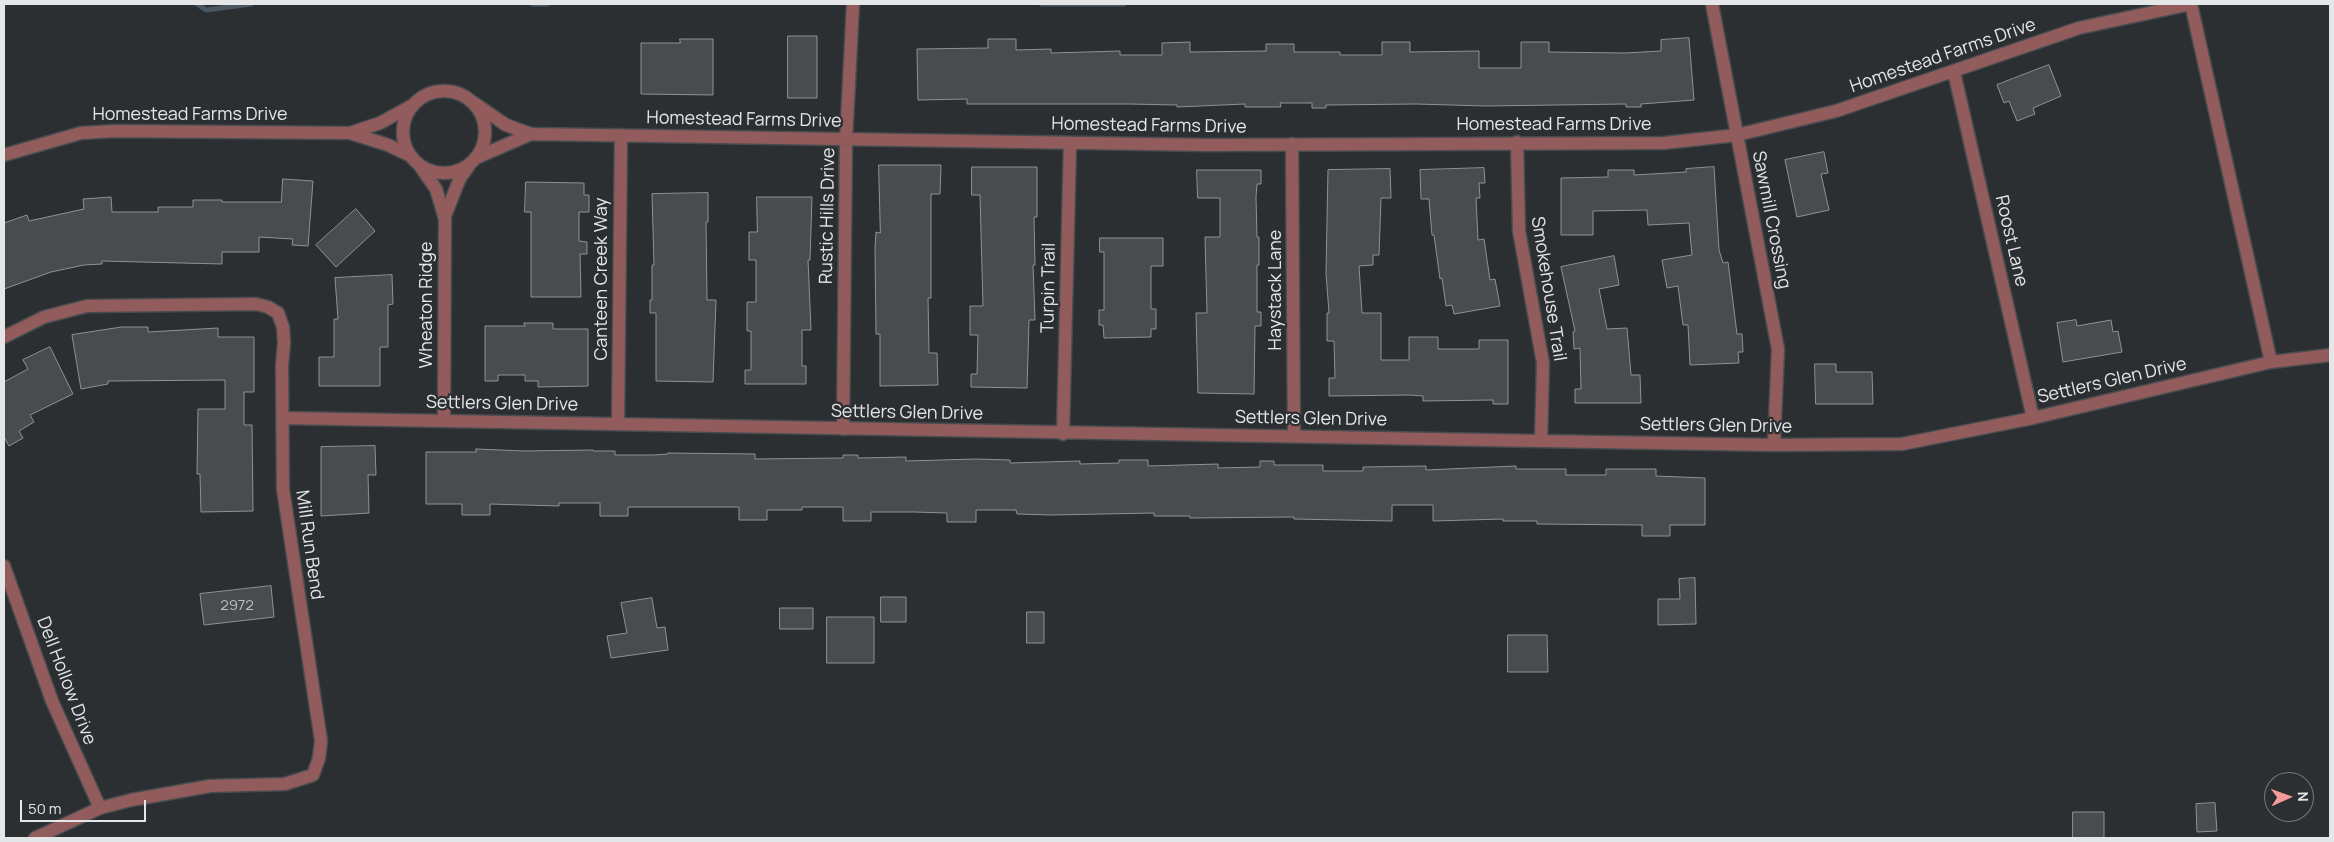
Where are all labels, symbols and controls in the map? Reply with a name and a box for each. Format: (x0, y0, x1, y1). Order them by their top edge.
street label: Homestead Farms Drive (1847, 14, 2039, 98)
street label: Homestead Farms Drive (92, 104, 288, 126)
street label: Homestead Farms Drive (646, 107, 842, 133)
street label: Homestead Farms Drive (1051, 113, 1247, 139)
street label: Homestead Farms Drive (1456, 114, 1652, 136)
street label: Rustic Hills Drive (816, 148, 840, 284)
street label: Sawmill Crossing (1747, 149, 1795, 291)
street label: Roost Lane (1990, 193, 2032, 289)
street label: Canteen Creek Way (591, 197, 613, 361)
street label: Smokehouse Trail (1526, 215, 1570, 363)
street label: Haystack Lane (1265, 230, 1287, 350)
street label: Wheaton Ridge (416, 241, 438, 369)
street label: Turpin Trail (1037, 243, 1061, 333)
street label: Settlers Glen Drive (2035, 353, 2189, 409)
street label: Settlers Glen Drive (426, 392, 578, 416)
street label: Settlers Glen Drive (831, 401, 983, 425)
street label: Settlers Glen Drive (1235, 407, 1387, 431)
street label: Settlers Glen Drive (1640, 414, 1792, 438)
street label: Mill Run Bend (291, 489, 327, 601)
house number: 2972 (220, 597, 254, 615)
street label: Dell Hollow Drive (32, 614, 100, 748)
north arrow (2264, 772, 2314, 822)
scale bar (22, 790, 149, 822)
text: N (2294, 791, 2313, 802)
text: 50 m (28, 798, 62, 819)

